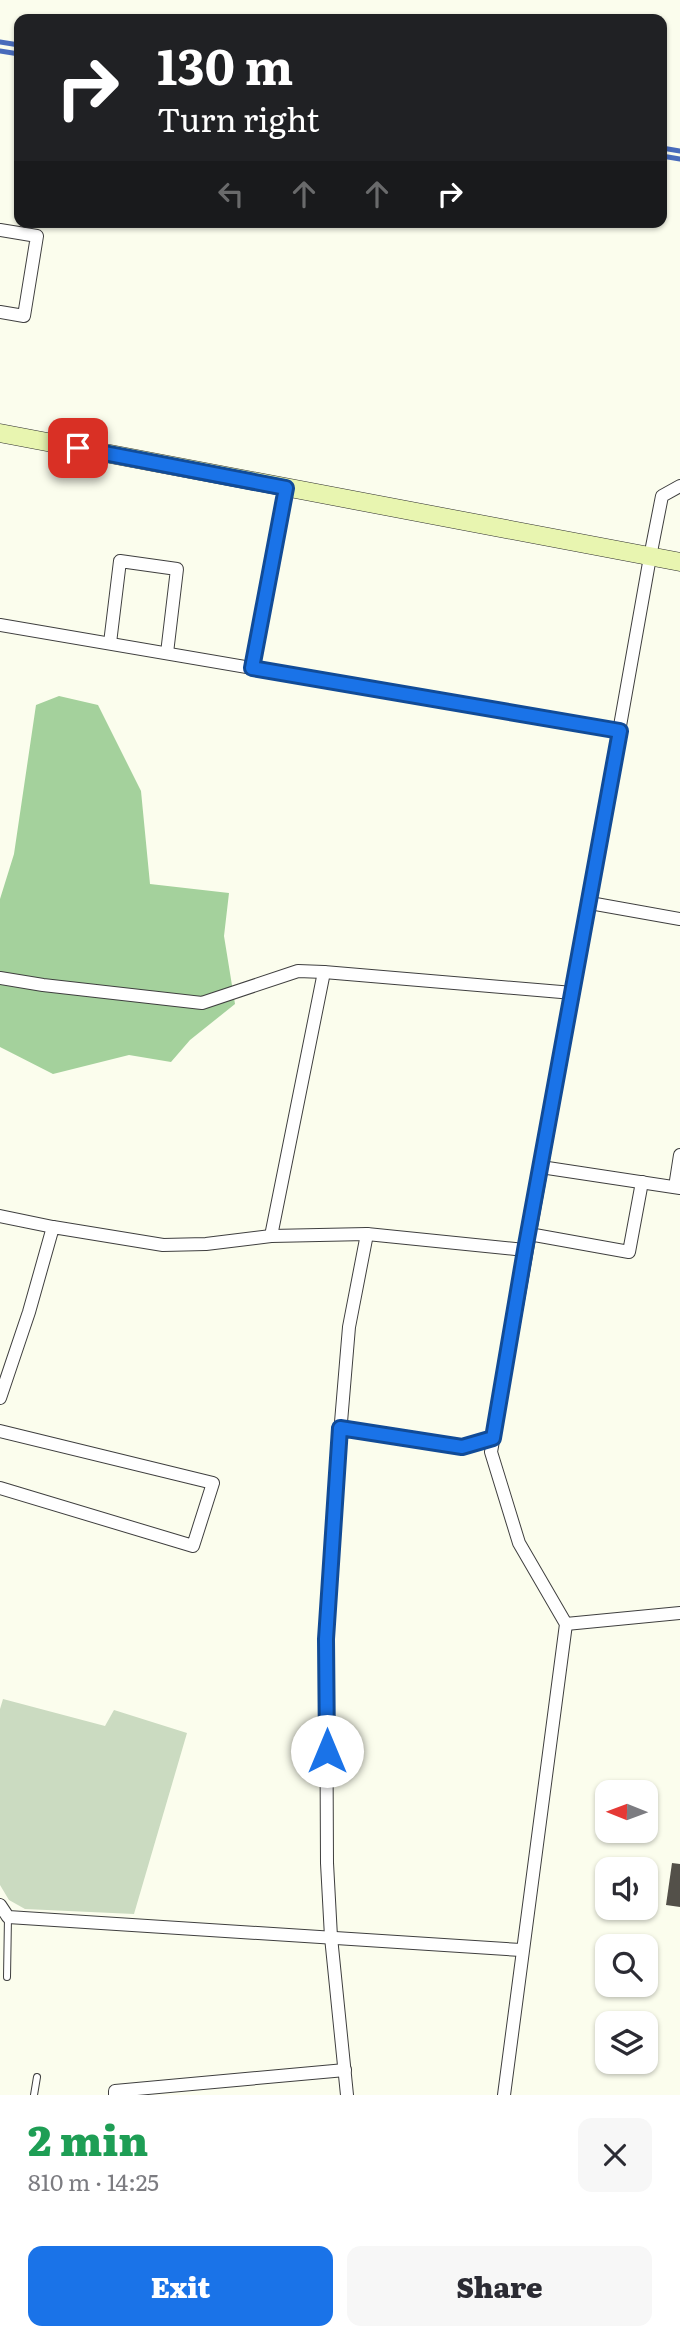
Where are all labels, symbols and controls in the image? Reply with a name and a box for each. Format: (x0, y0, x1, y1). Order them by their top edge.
text: 130 m (157, 27, 293, 100)
icon: right (42, 42, 133, 133)
text: Turn right (157, 94, 319, 142)
icon: left (212, 175, 250, 213)
icon: ahead (285, 175, 323, 213)
icon: ahead (358, 175, 396, 213)
icon: right (431, 175, 469, 213)
pin (48, 418, 108, 478)
icon: arrive (59, 429, 97, 467)
position arrow (290, 1714, 364, 1788)
north arrow (595, 1780, 658, 1843)
map controls (595, 1780, 658, 2074)
button: sound (595, 1857, 658, 1920)
button: search (595, 1934, 658, 1997)
button: layers (595, 2011, 658, 2074)
text: 2 min (28, 2107, 148, 2169)
button: close (578, 2118, 652, 2192)
text: 810 m · 14:25 (28, 2164, 159, 2198)
button: Exit (28, 2246, 333, 2326)
button: Share (347, 2246, 652, 2326)

